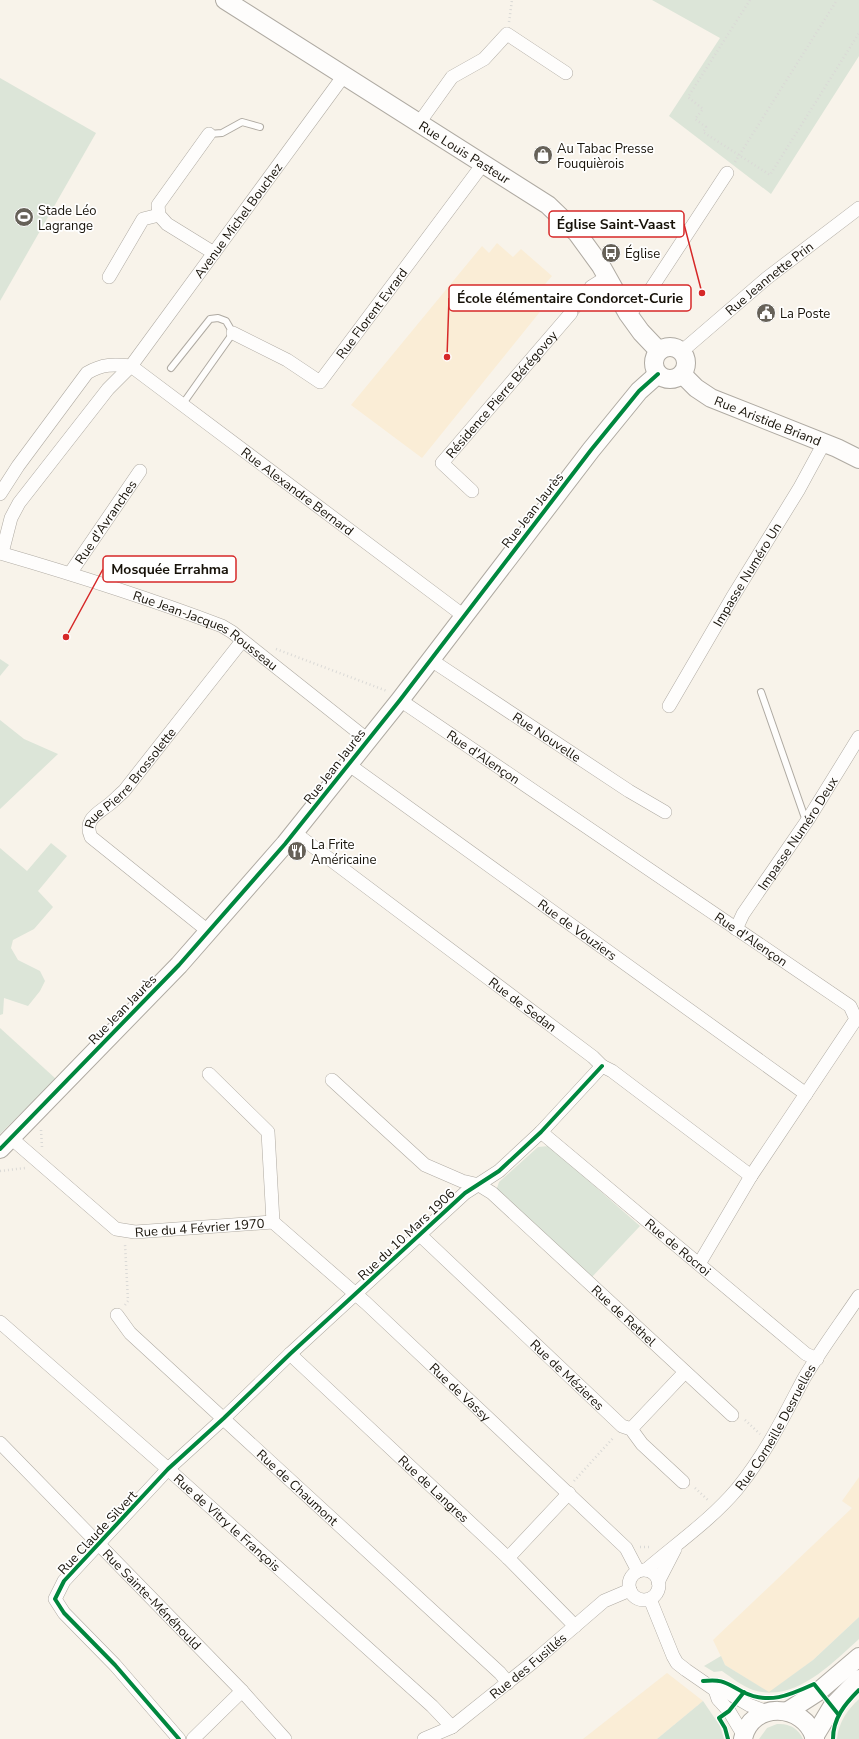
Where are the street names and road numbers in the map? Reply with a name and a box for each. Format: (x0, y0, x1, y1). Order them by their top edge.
street label: Rue Louis Pasteur (415, 117, 514, 189)
street label: Avenue Michel Bouchez (190, 159, 287, 282)
street label: Rue Jeannette Prin (722, 238, 817, 320)
street label: Rue Florent Evrard (332, 265, 412, 363)
street label: Résidence Pierre Bérégovoy (442, 327, 562, 462)
street label: Rue Aristide Briand (711, 392, 824, 451)
street label: Rue Alexandre Bernard (237, 444, 357, 540)
street label: Rue Jean Jaurès (498, 469, 568, 552)
street label: Rue d'Avranches (71, 477, 141, 568)
street label: Impasse Numéro Un (709, 519, 786, 630)
street label: Rue Jean-Jacques Rousseau (130, 587, 281, 675)
street label: Rue Nouvelle (509, 708, 584, 767)
street label: Rue Pierre Brossolette (81, 724, 181, 831)
street label: Rue Jean Jaurès (300, 725, 370, 808)
street label: Rue d'Alençon (443, 726, 523, 789)
street label: Impasse Numéro Deux (754, 773, 842, 894)
street label: Rue de Vouziers (534, 896, 620, 965)
street label: Rue d'Alençon (711, 909, 791, 971)
street label: Rue Jean Jaurès (85, 971, 161, 1049)
street label: Rue de Sedan (484, 974, 560, 1037)
street label: Rue du 10 Mars 1906 (354, 1185, 459, 1285)
street label: Rue du 4 Février 1970 (134, 1215, 265, 1242)
street label: Rue de Rocroi (641, 1215, 714, 1281)
street label: Rue de Rethel (587, 1281, 660, 1351)
street label: Rue de Mézieres (526, 1336, 608, 1415)
street label: Rue de Vassy (425, 1359, 495, 1426)
street label: Rue Corneille Desruelles (731, 1361, 820, 1495)
street label: Rue de Chaumont (252, 1446, 342, 1530)
street label: Rue de Langres (394, 1452, 472, 1527)
street label: Rue de Vitry le François (169, 1470, 284, 1576)
street label: Rue Claude Silvert (54, 1486, 142, 1579)
street label: Rue Sainte-Ménéhould (98, 1545, 205, 1654)
street label: Rue des Fusillés (486, 1629, 571, 1703)

